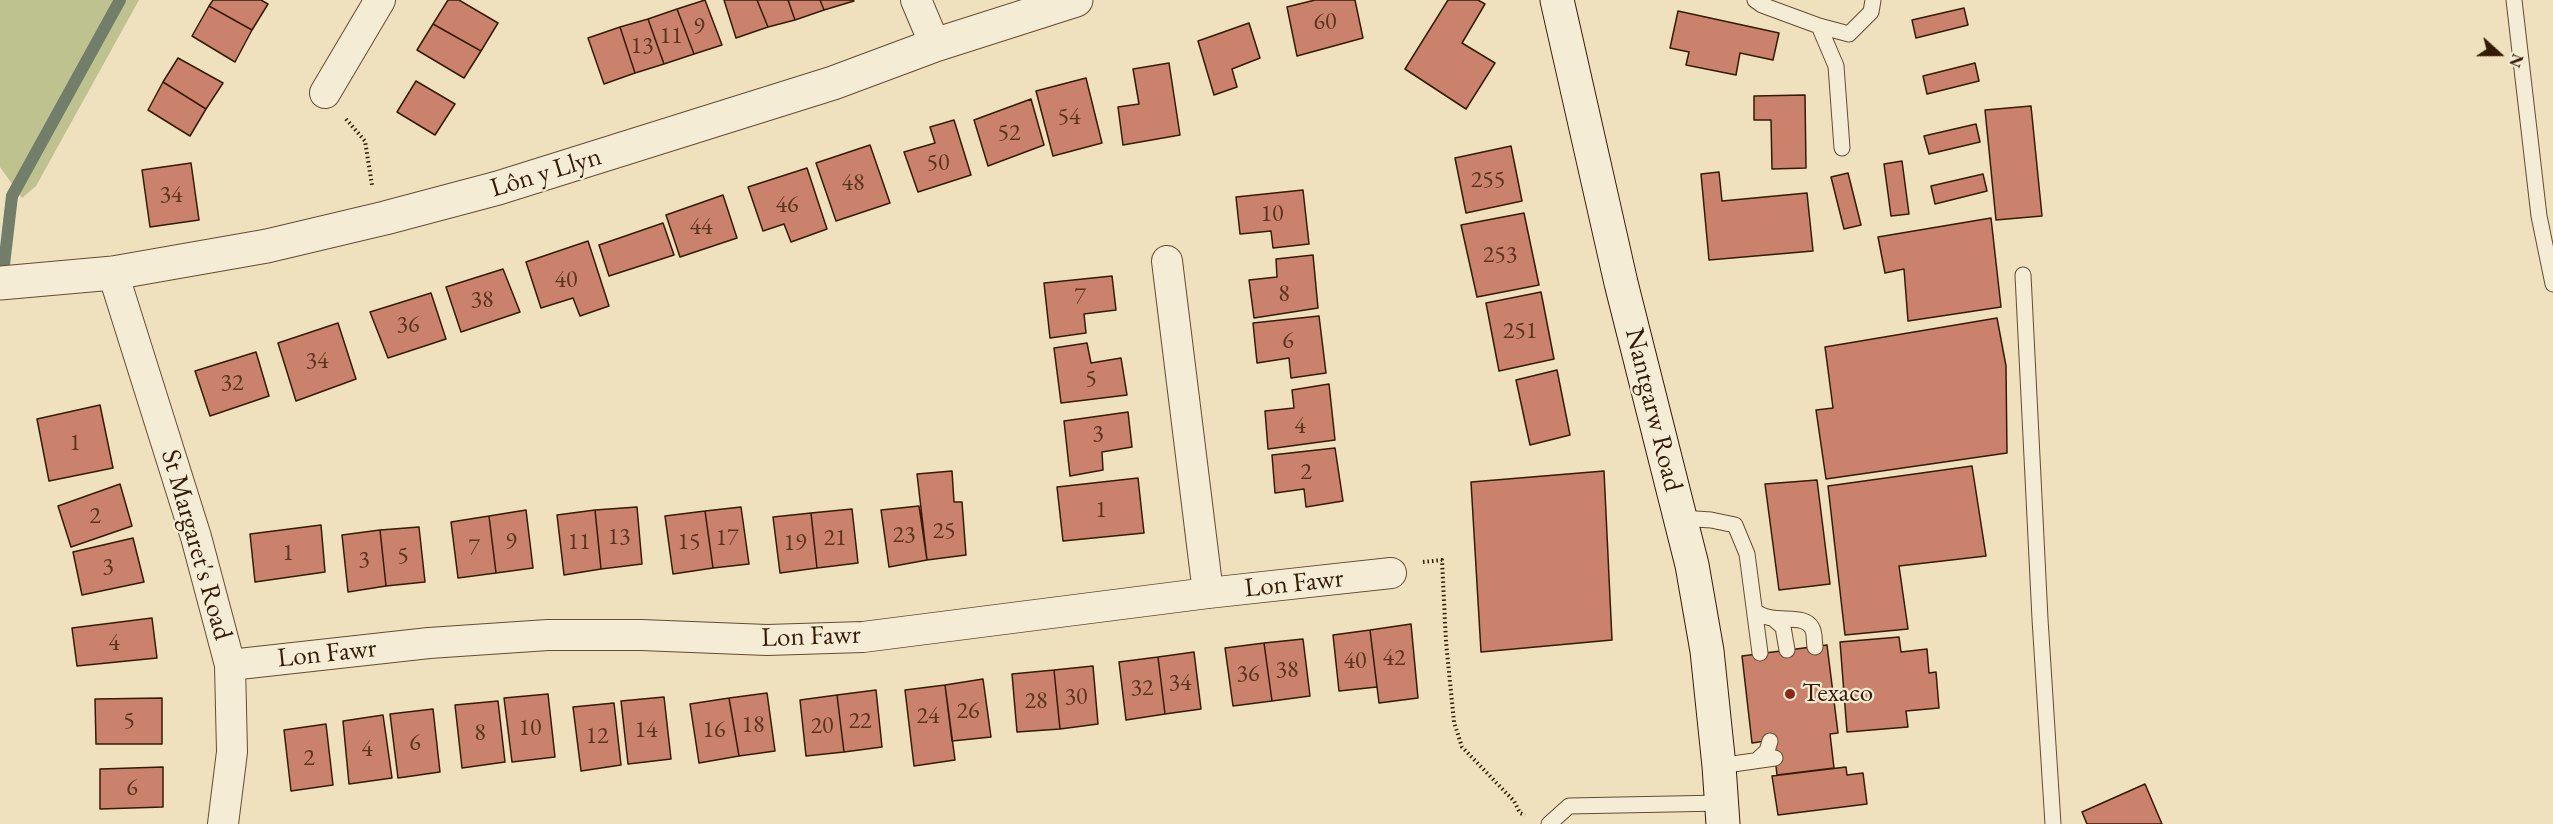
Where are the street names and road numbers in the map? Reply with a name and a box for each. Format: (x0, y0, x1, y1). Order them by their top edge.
street label: Lôn y Llyn (487, 141, 605, 205)
street label: Nantgarw Road (1617, 325, 1689, 495)
street label: St Margaret's Road (153, 446, 239, 644)
street label: Lon Fawr (1243, 563, 1345, 605)
street label: Lon Fawr (761, 619, 861, 655)
street label: Lon Fawr (276, 633, 378, 675)

